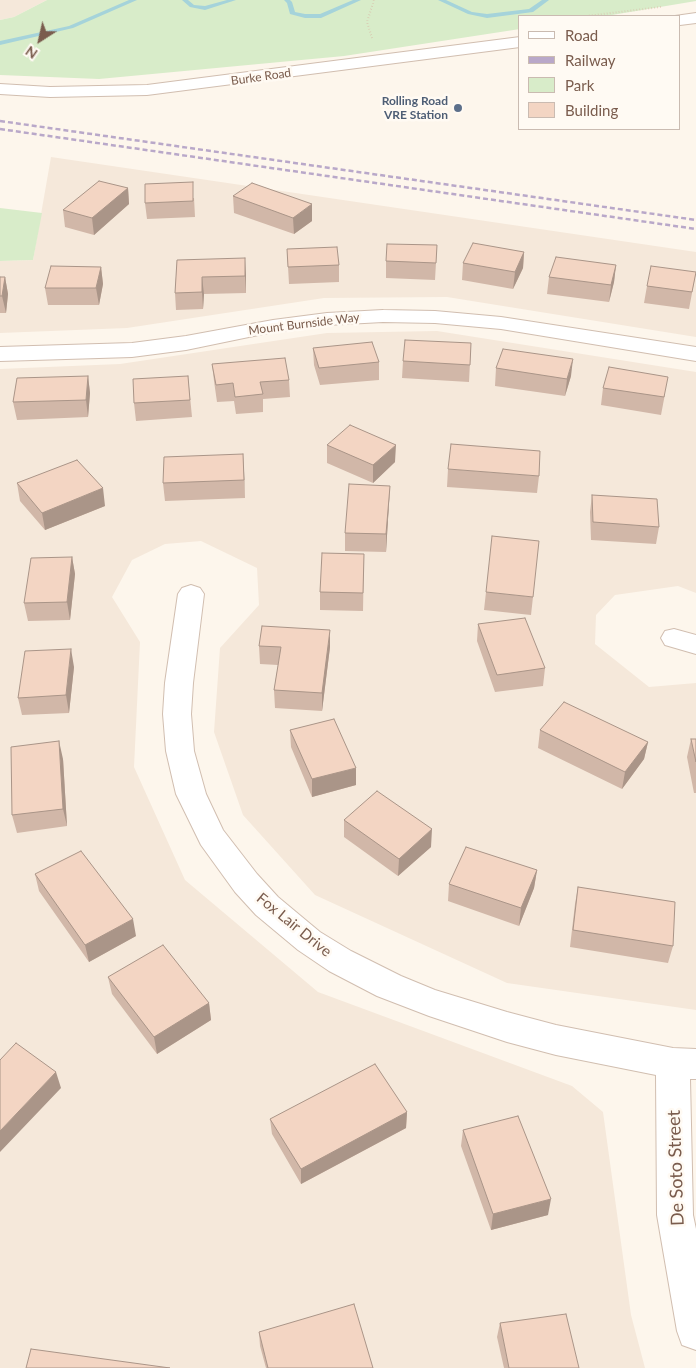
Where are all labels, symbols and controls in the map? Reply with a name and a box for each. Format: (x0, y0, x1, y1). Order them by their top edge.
north arrow (15, 15, 65, 65)
legend (518, 15, 681, 130)
text: Road (565, 26, 598, 44)
text: N (22, 43, 40, 63)
text: Railway (565, 51, 616, 69)
street label: Burke Road (230, 66, 292, 88)
text: Park (565, 76, 594, 94)
place label: Rolling Road VRE Station (382, 94, 448, 122)
text: Building (565, 101, 618, 119)
marker: Rolling Road VRE Station (452, 102, 464, 114)
street label: Mount Burnside Way (248, 310, 360, 338)
street label: Fox Lair Drive (253, 889, 335, 961)
street label: De Soto Street (663, 1110, 689, 1226)

